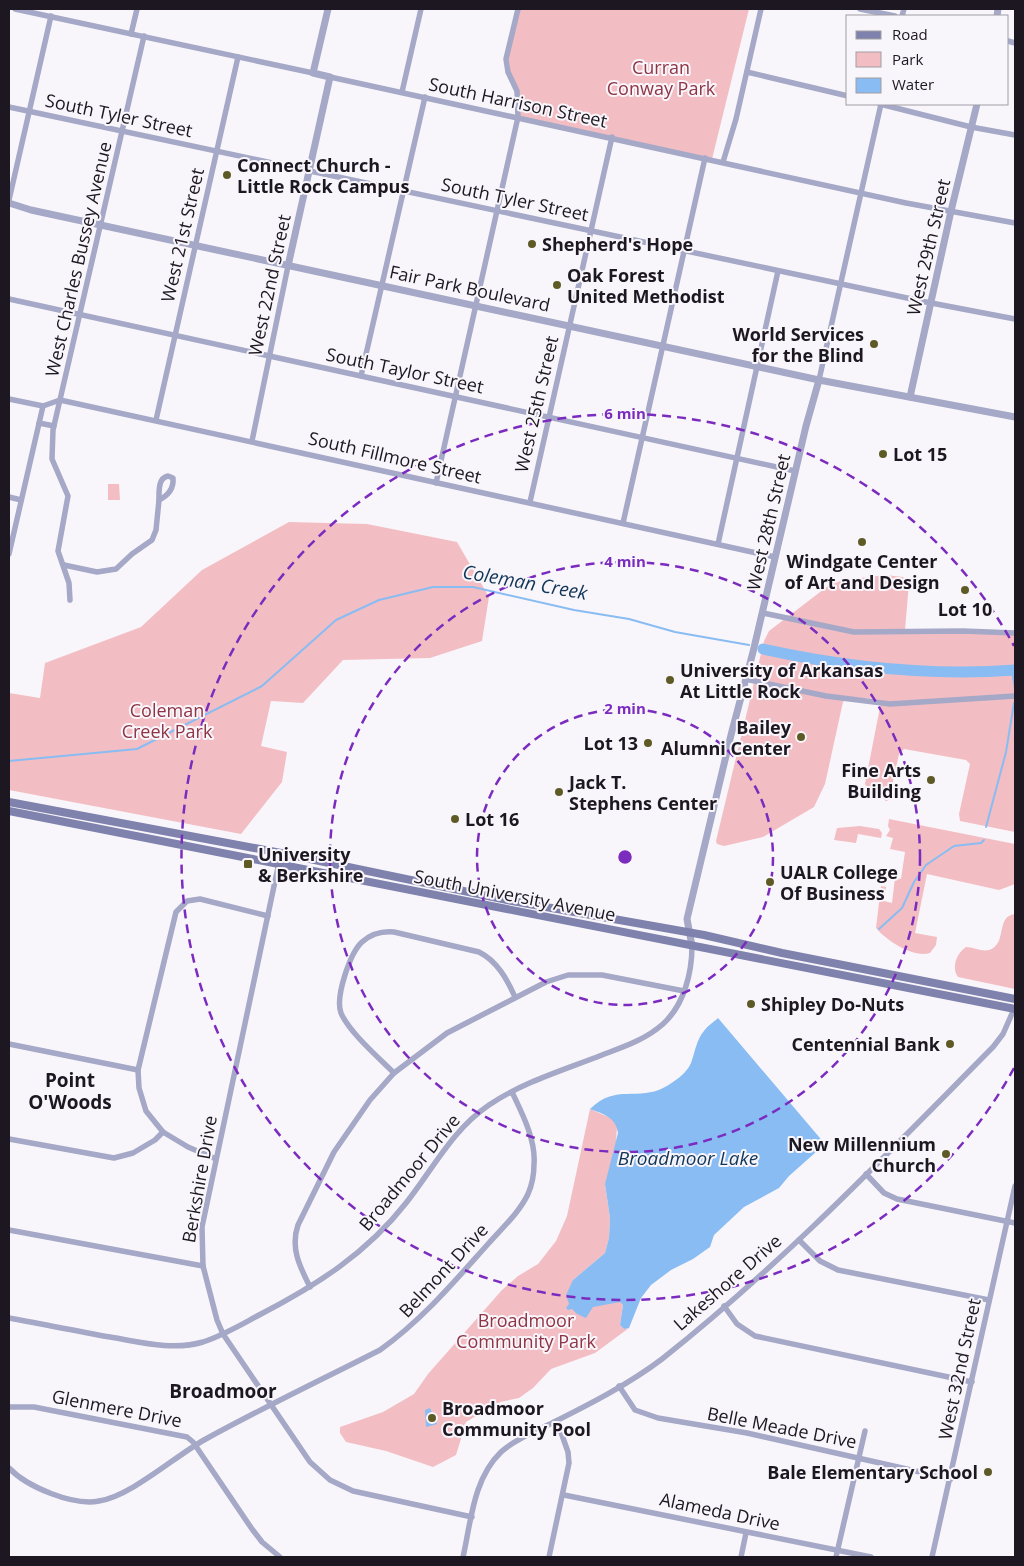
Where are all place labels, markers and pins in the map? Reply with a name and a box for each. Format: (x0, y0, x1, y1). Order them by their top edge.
place label: Connect Church - Little Rock Campus (237, 153, 409, 198)
marker: Connect Church - Little Rock Campus (221, 169, 233, 181)
place label: Shepherd's Hope (542, 232, 693, 256)
marker: Shepherd's Hope (526, 238, 538, 250)
place label: Oak Forest United Methodist (567, 263, 725, 308)
marker: Oak Forest United Methodist (551, 279, 563, 291)
place label: World Services for the Blind (732, 322, 864, 367)
marker: World Services for the Blind (868, 338, 880, 350)
place label: Lot 15 (893, 442, 947, 466)
marker: Lot 15 (877, 448, 889, 460)
marker: Windgate Center of Art and Design (856, 536, 868, 548)
place label: Windgate Center of Art and Design (784, 549, 940, 594)
marker: Lot 10 (959, 584, 971, 596)
place label: Lot 10 (938, 597, 992, 621)
place label: University of Arkansas At Little Rock (680, 658, 883, 703)
marker: University of Arkansas At Little Rock (664, 674, 676, 686)
place label: Bailey Alumni Center (661, 715, 792, 760)
place label: Lot 13 (584, 731, 638, 755)
marker: Bailey Alumni Center (795, 731, 807, 743)
marker: Lot 13 (642, 737, 654, 749)
place label: Fine Arts Building (841, 758, 921, 803)
place label: Jack T. Stephens Center (567, 770, 717, 815)
marker: Fine Arts Building (925, 774, 937, 786)
marker: Jack T. Stephens Center (553, 786, 565, 798)
place label: Lot 16 (465, 807, 519, 831)
marker: Lot 16 (449, 813, 461, 825)
place label: University & Berkshire (258, 842, 363, 887)
centre of rings (616, 848, 634, 866)
marker: University & Berkshire (242, 858, 254, 870)
place label: UALR College Of Business (780, 860, 898, 905)
marker: UALR College Of Business (764, 876, 776, 888)
place label: Shipley Do-Nuts (761, 992, 904, 1016)
marker: Shipley Do-Nuts (745, 998, 757, 1010)
place label: Centennial Bank (791, 1032, 941, 1056)
marker: Centennial Bank (944, 1038, 956, 1050)
place label: New Millennium Church (788, 1132, 936, 1177)
marker: New Millennium Church (940, 1148, 952, 1160)
place label: Broadmoor Community Pool (442, 1396, 591, 1441)
marker: Broadmoor Community Pool (426, 1412, 438, 1424)
place label: Bale Elementary School (767, 1460, 978, 1484)
marker: Bale Elementary School (982, 1466, 994, 1478)

